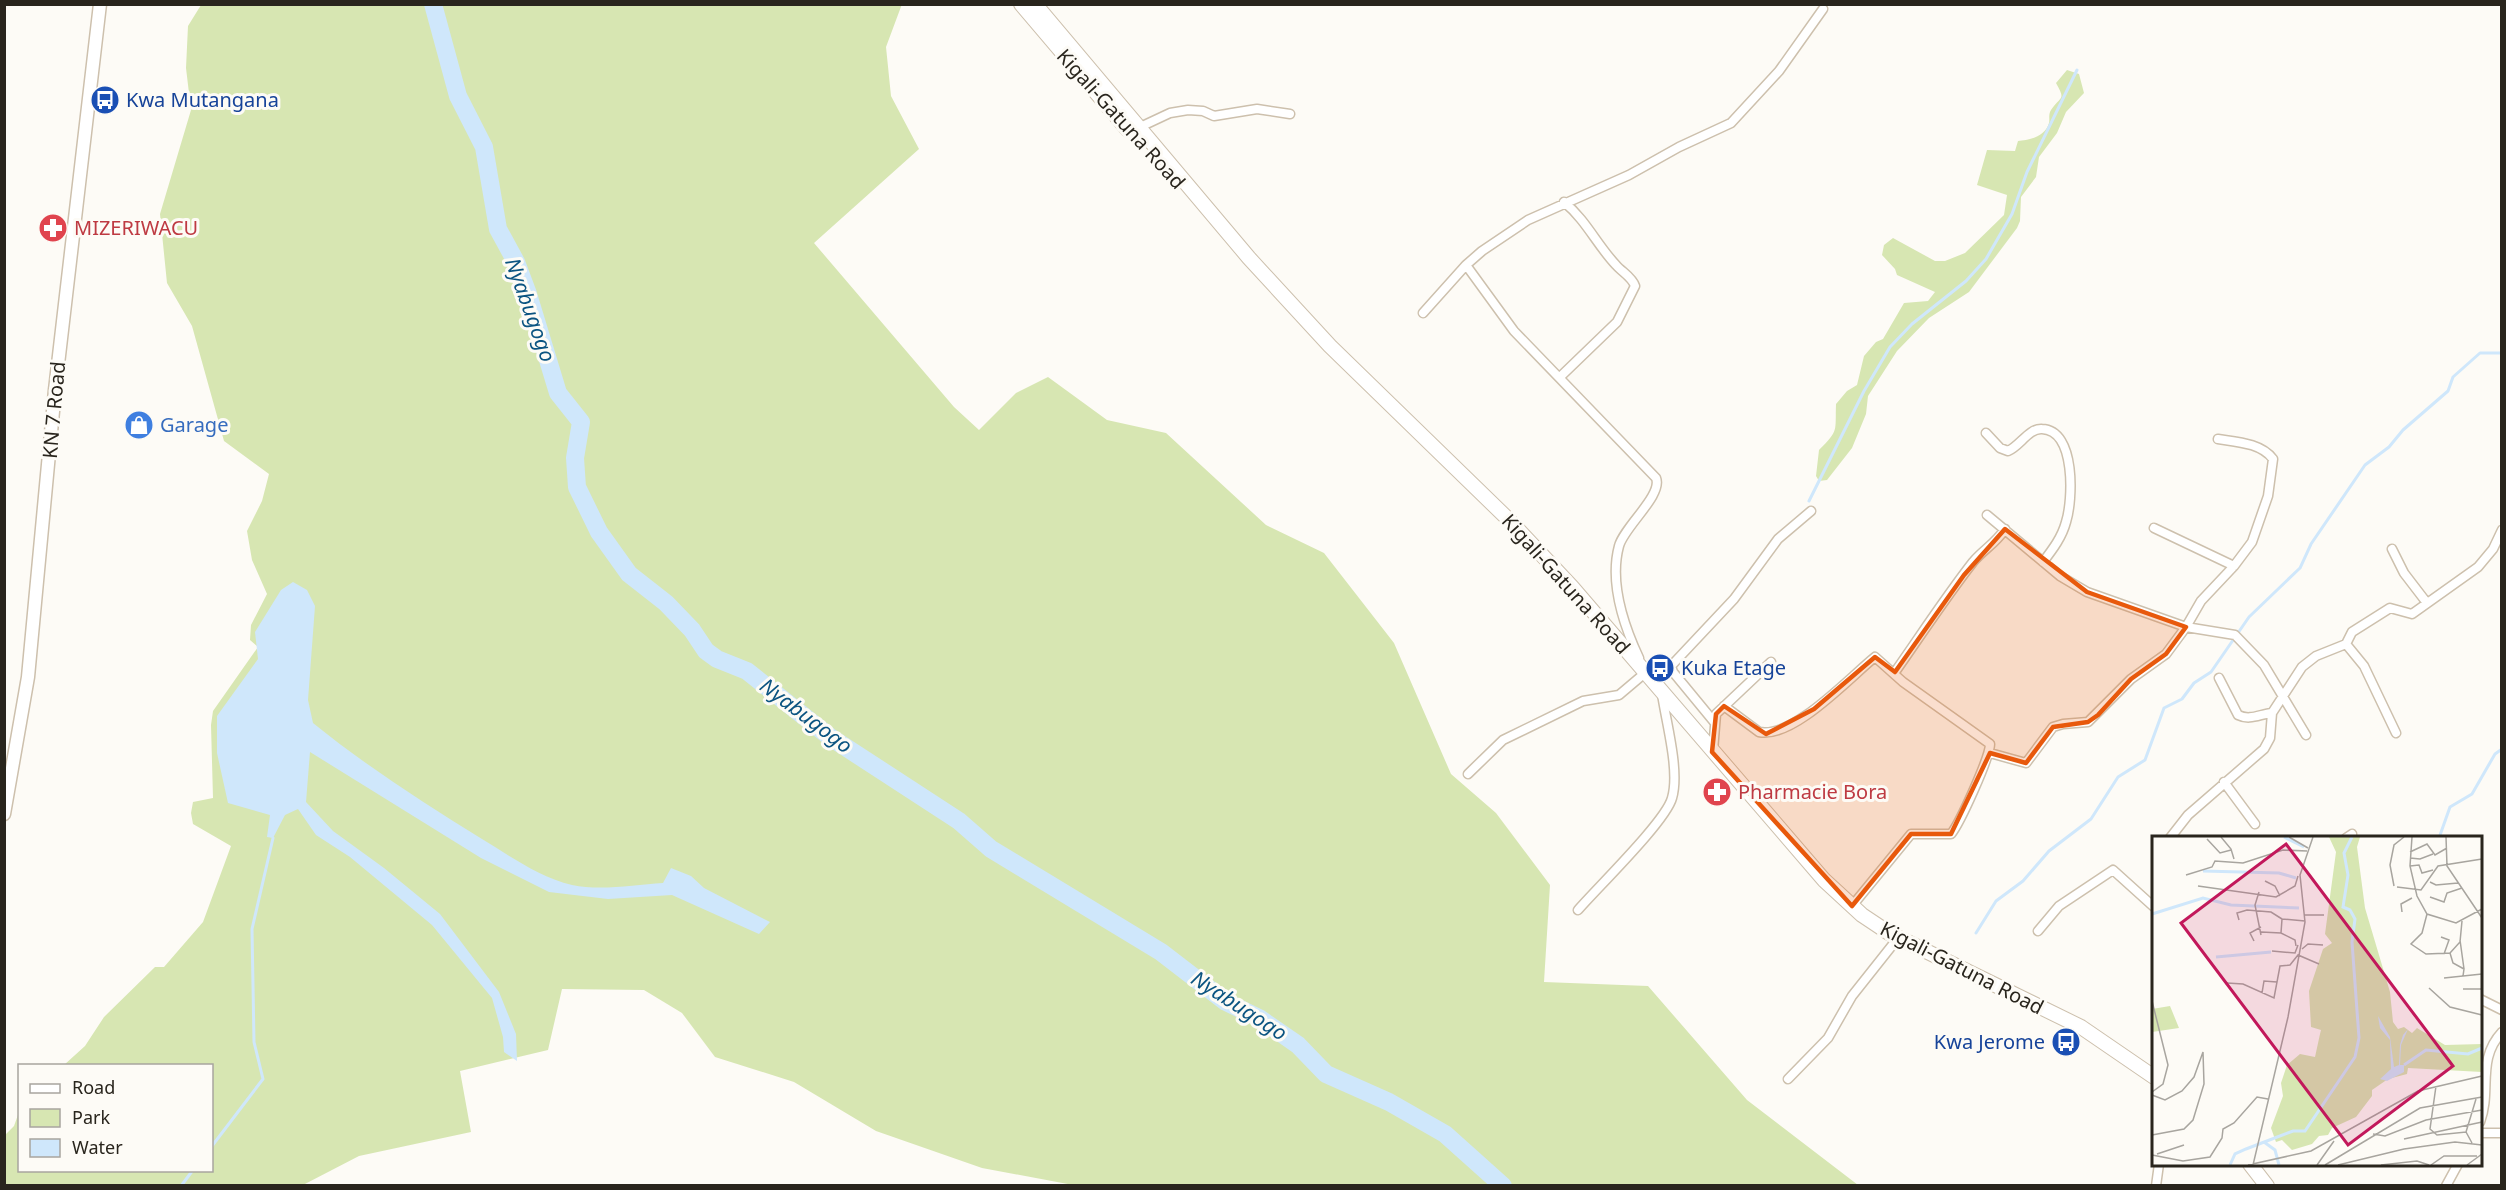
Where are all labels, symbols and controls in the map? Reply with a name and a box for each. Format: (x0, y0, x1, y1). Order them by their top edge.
street label: Kigali-Gatuna Road (1051, 43, 1192, 195)
bus stop icon: Kwa Mutangana (89, 84, 121, 116)
place label: Kwa Mutangana (126, 86, 279, 113)
pharmacy icon: MIZERIWACU (37, 212, 69, 244)
place label: MIZERIWACU (74, 214, 198, 241)
water label: Nyabugogo (499, 254, 563, 366)
street label: KN 7 Road (36, 360, 71, 460)
shop icon: Garage (123, 409, 155, 441)
place label: Garage (160, 411, 228, 438)
street label: Kigali-Gatuna Road (1496, 508, 1637, 660)
bus stop icon: Kuka Etage (1644, 652, 1676, 684)
place label: Kuka Etage (1681, 654, 1786, 681)
water label: Nyabugogo (755, 671, 859, 759)
pharmacy icon: Pharmacie Bora (1701, 776, 1733, 808)
place label: Pharmacie Bora (1738, 778, 1887, 805)
inset map (2152, 836, 2482, 1166)
street label: Kigali-Gatuna Road (1876, 915, 2049, 1020)
water label: Nyabugogo (1186, 964, 1293, 1047)
bus stop icon: Kwa Jerome (2050, 1026, 2082, 1058)
place label: Kwa Jerome (1934, 1028, 2045, 1055)
legend (18, 1064, 213, 1172)
text: Road (72, 1075, 115, 1099)
text: Park (72, 1105, 110, 1129)
text: Water (72, 1135, 123, 1159)

